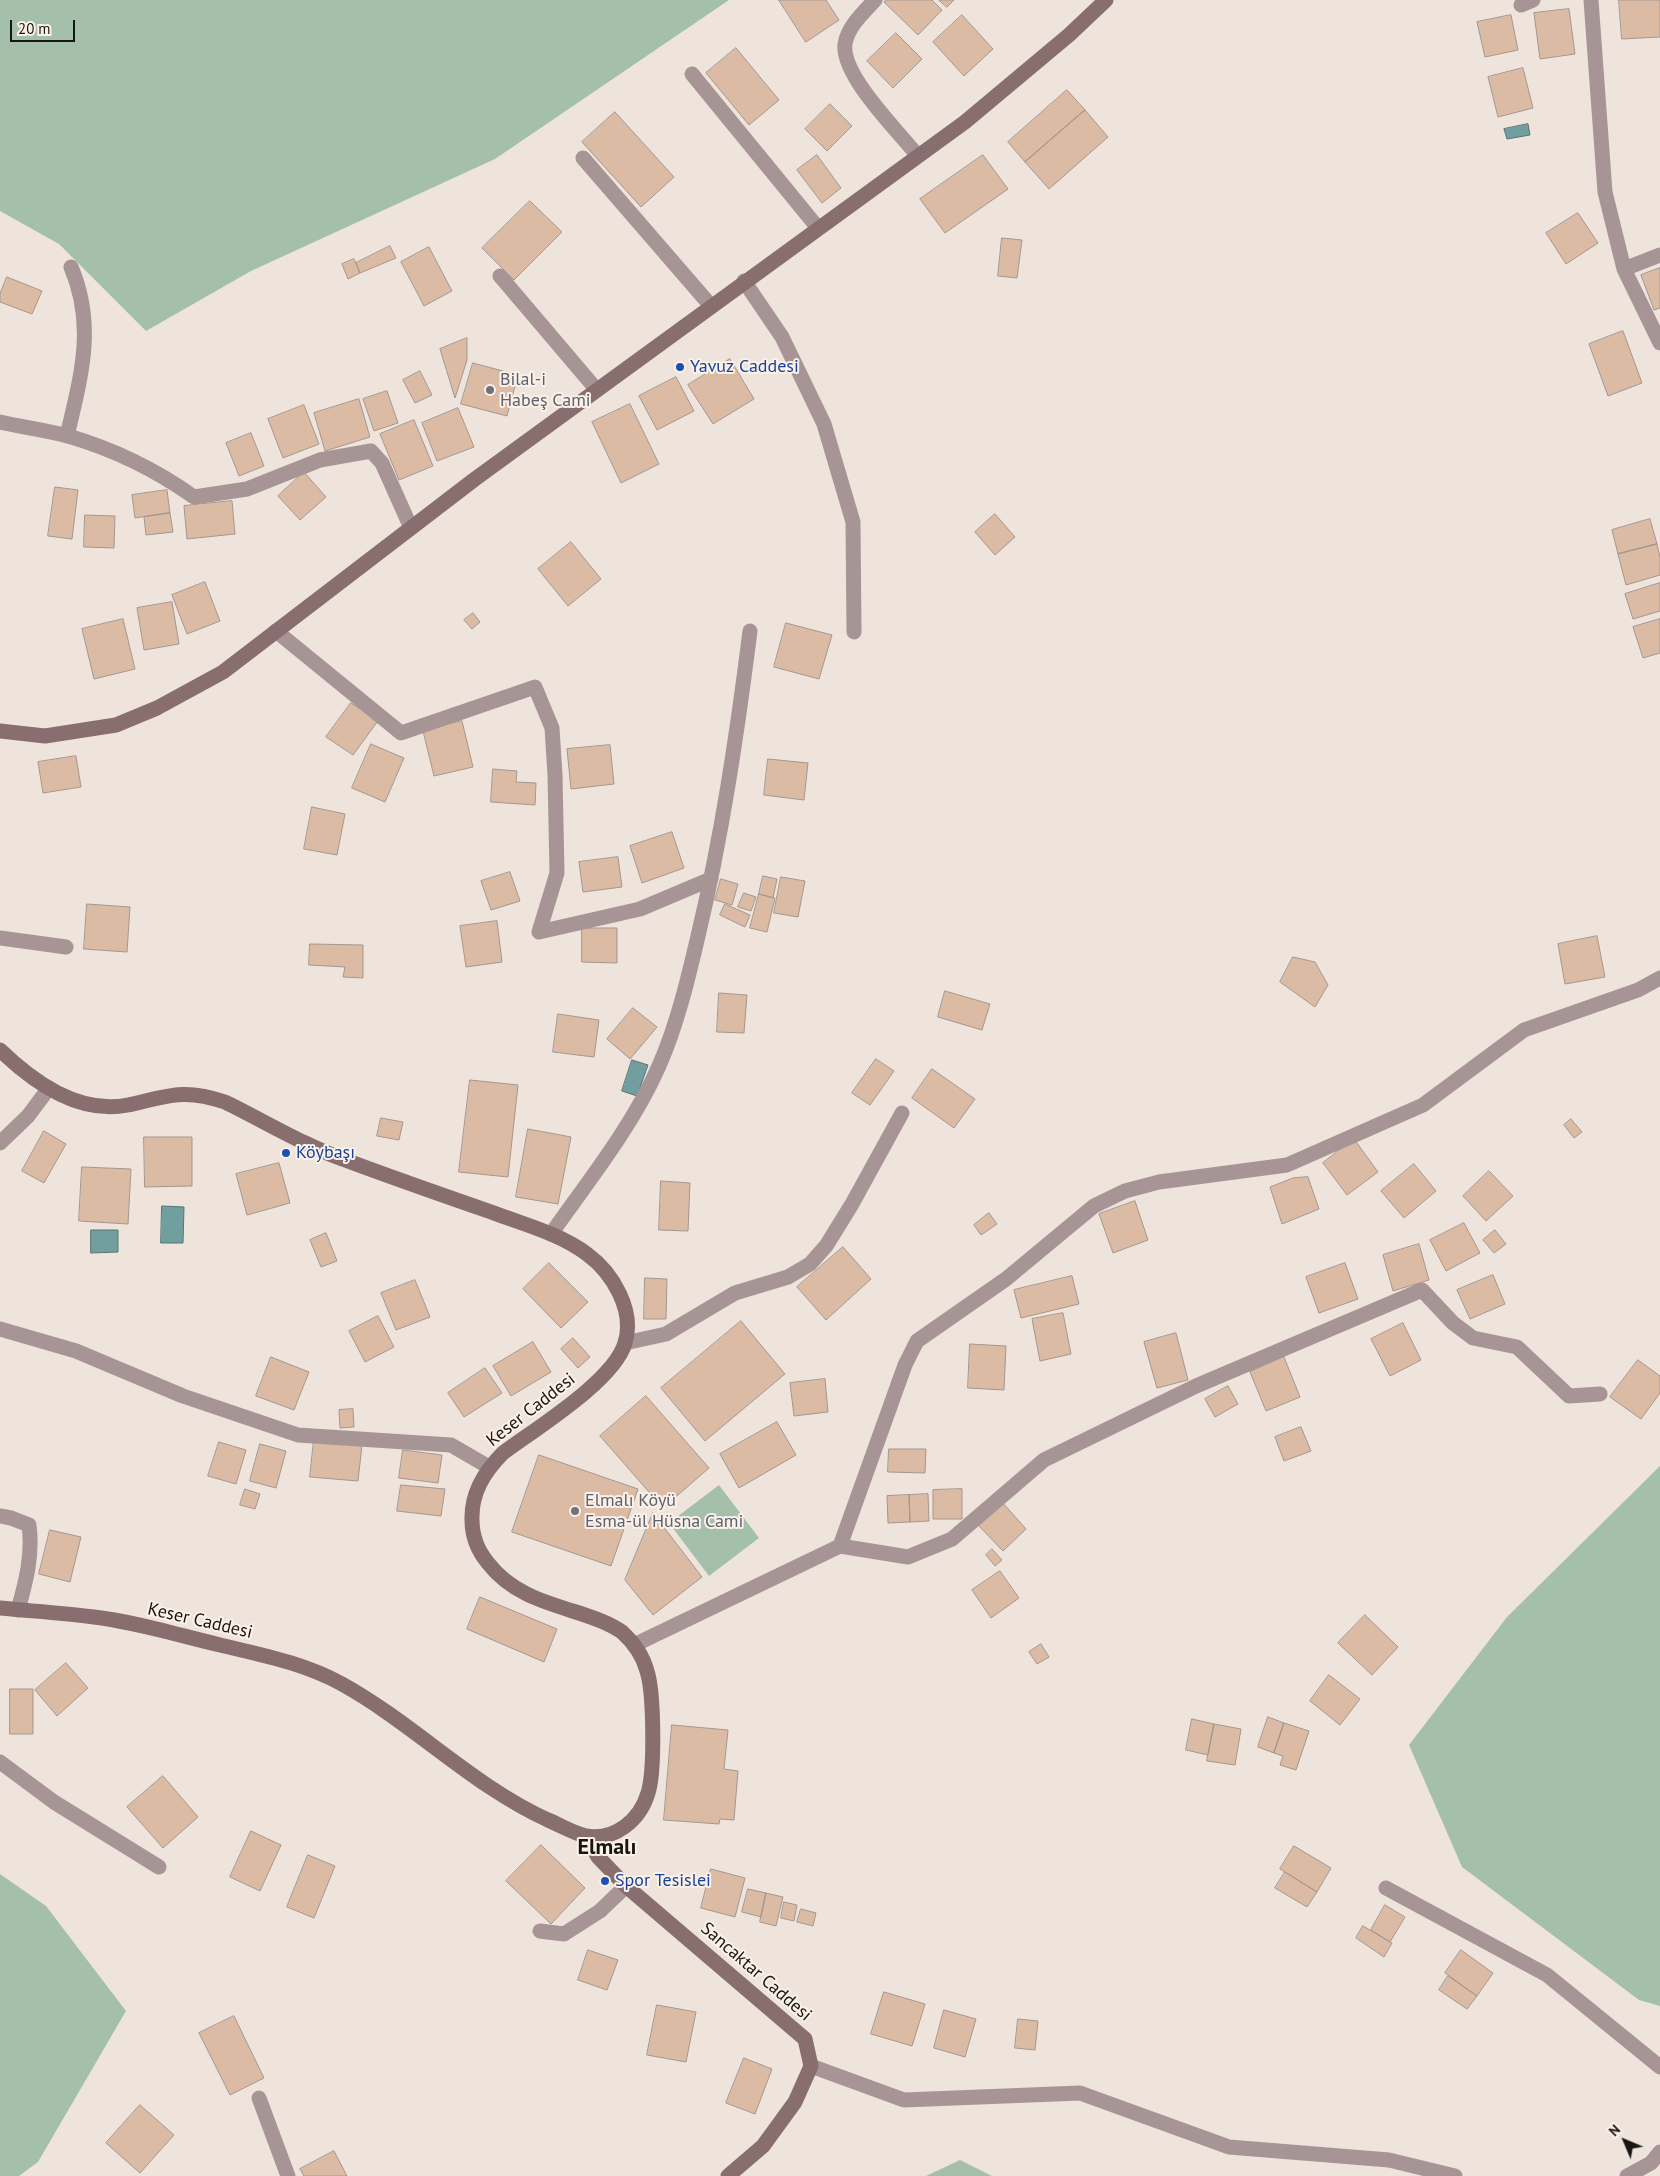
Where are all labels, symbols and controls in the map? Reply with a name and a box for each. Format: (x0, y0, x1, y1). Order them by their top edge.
scale bar (12, 10, 78, 42)
text: 20 m (18, 19, 51, 38)
place label: Yavuz Caddesi (690, 356, 799, 378)
marker: Yavuz Caddesi (674, 361, 686, 373)
place label: Bilal-i Habeş Cami (500, 369, 591, 412)
marker: Bilal-i Habeş Cami (484, 384, 496, 396)
place label: Köybaşı (296, 1142, 355, 1164)
marker: Köybaşı (280, 1147, 292, 1159)
street label: Keser Caddesi (482, 1369, 580, 1451)
place label: Elmalı Köyü Esma-ül Hüsna Cami (585, 1490, 743, 1532)
marker: Elmalı Köyü Esma-ül Hüsna Cami (569, 1505, 581, 1517)
street label: Keser Caddesi (146, 1598, 254, 1644)
district label: Elmalı (578, 1835, 636, 1861)
place label: Spor Tesislei (615, 1870, 711, 1892)
marker: Spor Tesislei (599, 1875, 611, 1887)
street label: Sancaktar Caddesi (696, 1918, 816, 2026)
north arrow (1600, 2116, 1650, 2166)
text: N (1605, 2121, 1624, 2140)

